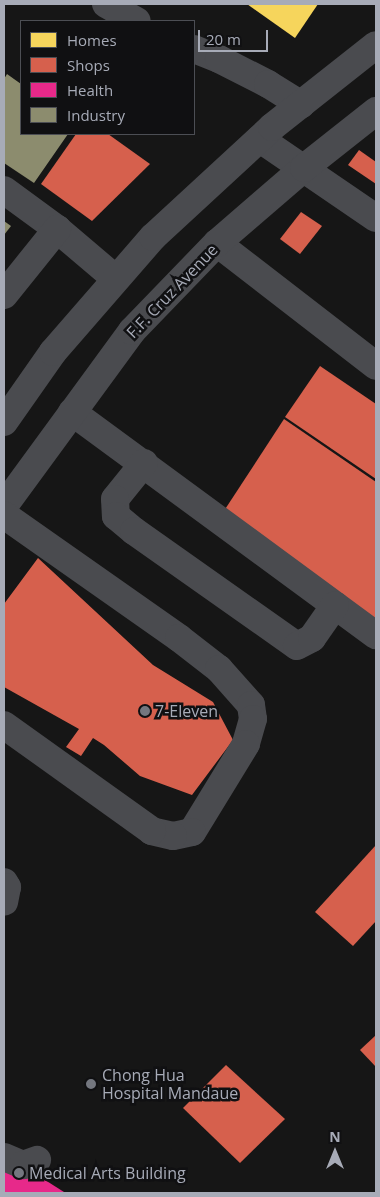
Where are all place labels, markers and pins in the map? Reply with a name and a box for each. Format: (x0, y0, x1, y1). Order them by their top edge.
place label: 7-Eleven (155, 701, 218, 721)
marker: 7-Eleven (139, 705, 151, 717)
place label: Chong Hua Hospital Mandaue (102, 1065, 238, 1103)
marker: Chong Hua Hospital Mandaue (84, 1077, 98, 1091)
place label: Medical Arts Building (29, 1163, 186, 1183)
marker: Medical Arts Building (13, 1167, 25, 1179)

